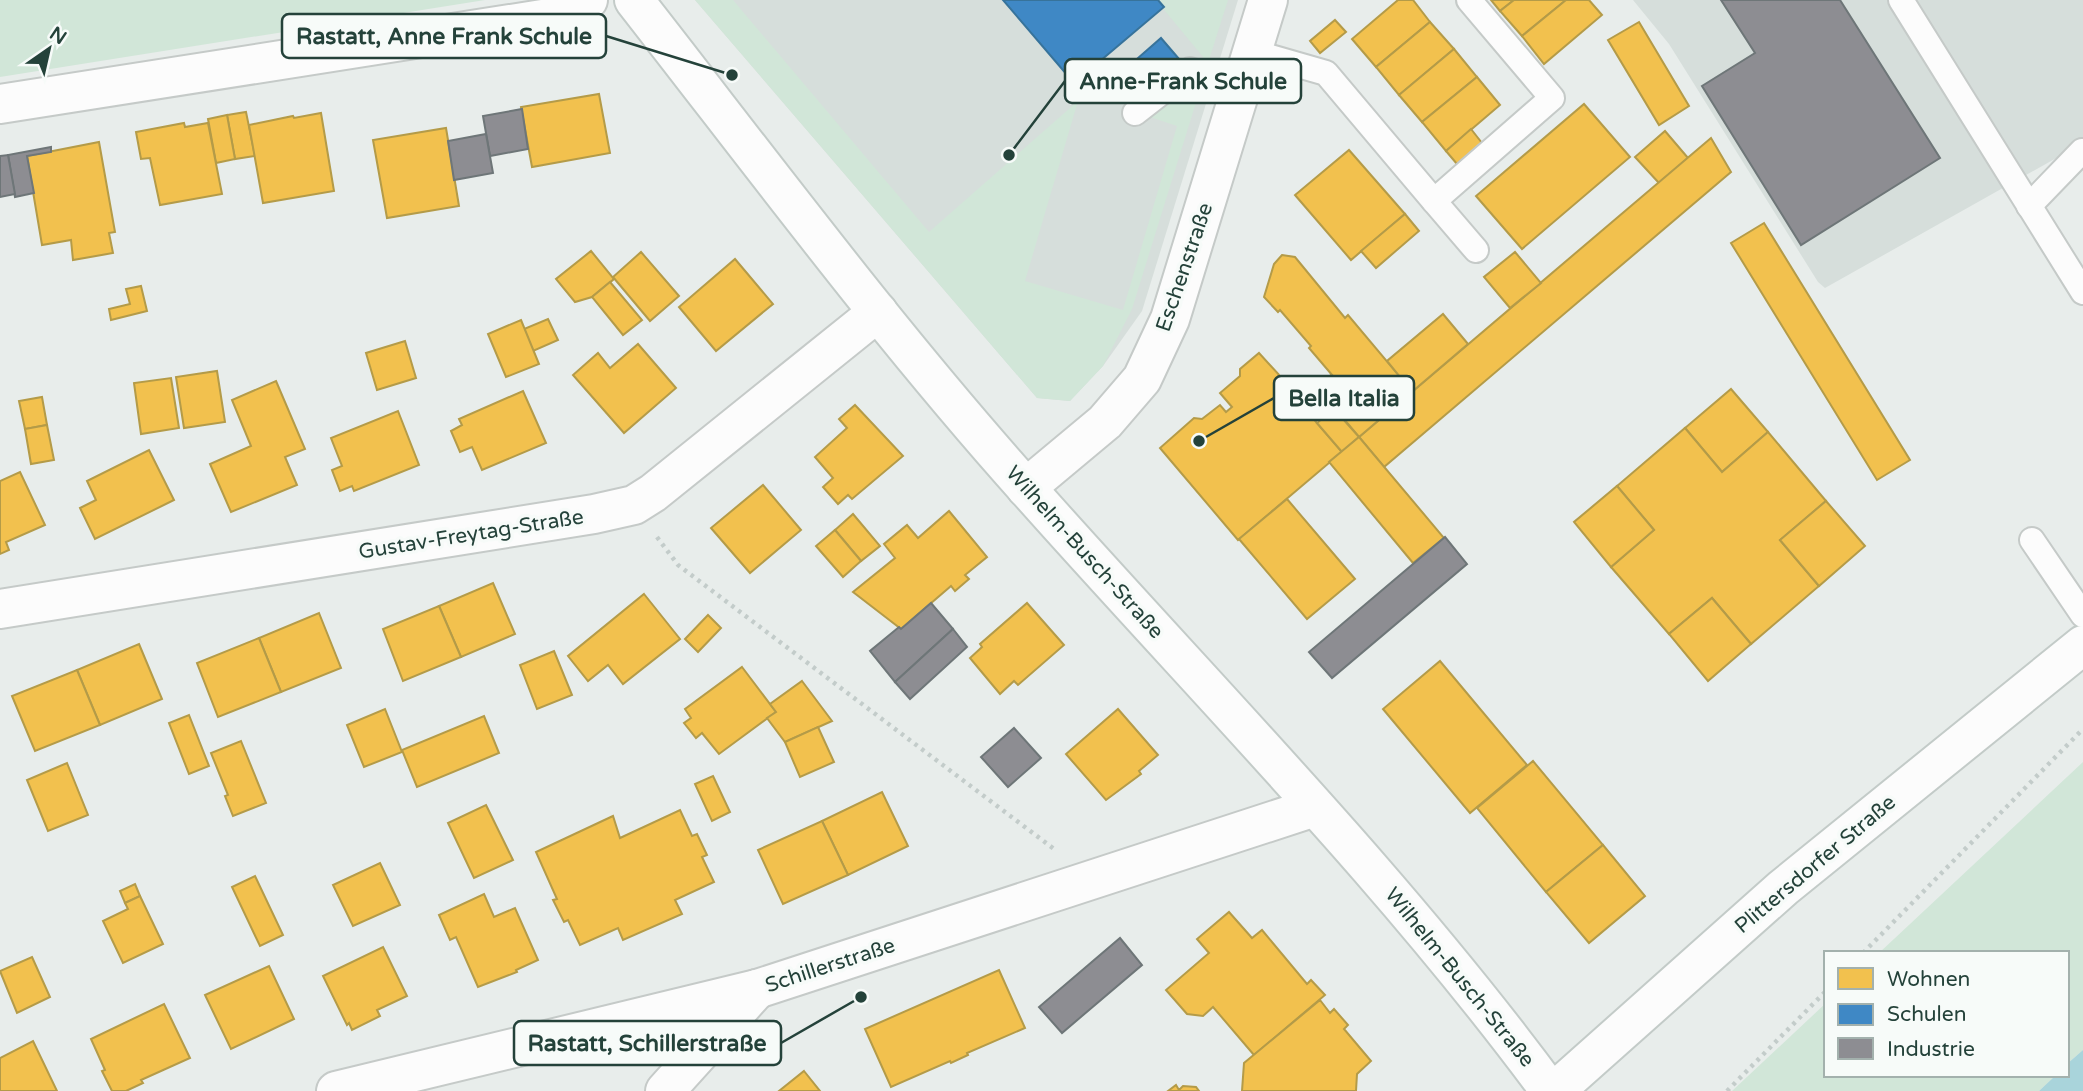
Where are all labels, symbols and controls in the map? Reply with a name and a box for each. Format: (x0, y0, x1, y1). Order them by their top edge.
north arrow (14, 14, 84, 84)
callout: Rastatt, Anne Frank Schule (282, 14, 606, 58)
text: N (45, 22, 70, 49)
text: Rastatt, Anne Frank Schule (296, 23, 592, 51)
callout: Anne-Frank Schule (1065, 59, 1301, 103)
text: Anne-Frank Schule (1079, 68, 1287, 96)
street label: Eschenstraße (1151, 199, 1218, 335)
callout: Bella Italia (1274, 376, 1414, 420)
text: Bella Italia (1288, 385, 1400, 413)
street label: Wilhelm-Busch-Straße (1001, 461, 1169, 644)
street label: Gustav-Freytag-Straße (357, 504, 586, 565)
street label: Plittersdorfer Straße (1730, 790, 1901, 939)
street label: Wilhelm-Busch-Straße (1380, 883, 1540, 1072)
street label: Schillerstraße (762, 933, 898, 998)
legend (1824, 951, 2069, 1077)
text: Wohnen (1887, 967, 1970, 992)
text: Schulen (1887, 1002, 1967, 1027)
callout: Rastatt, Schillerstraße (514, 1021, 781, 1065)
text: Rastatt, Schillerstraße (527, 1030, 767, 1058)
text: Industrie (1887, 1037, 1975, 1062)

